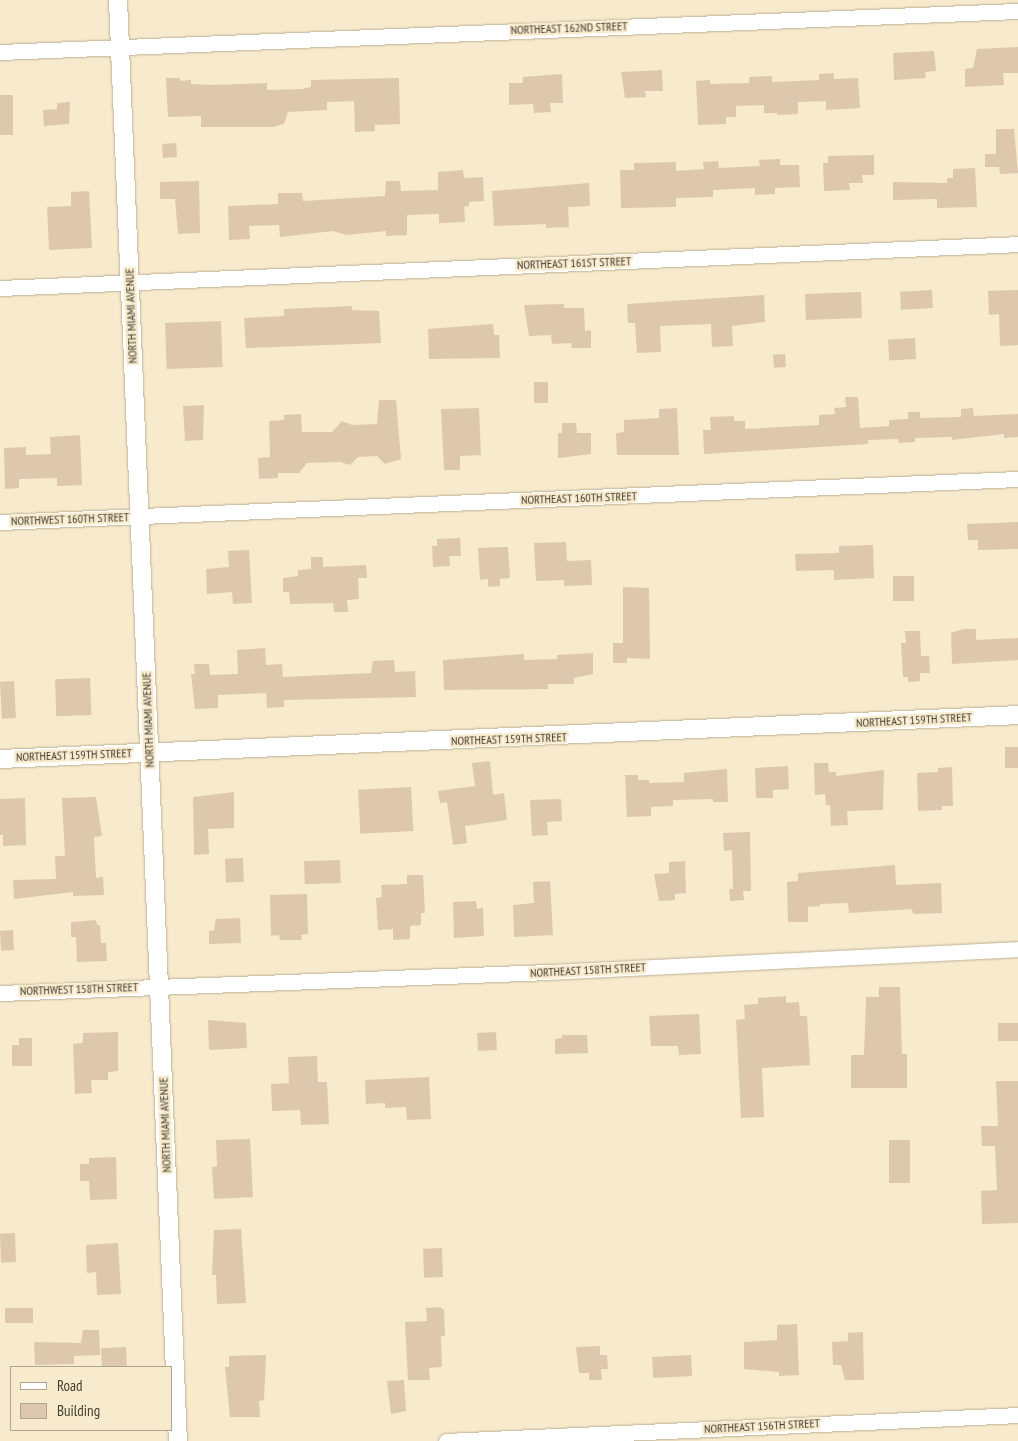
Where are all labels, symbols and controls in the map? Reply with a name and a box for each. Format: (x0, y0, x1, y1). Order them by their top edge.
street label: NORTHEAST 162ND STREET (510, 19, 628, 37)
street label: NORTHEAST 161ST STREET (516, 254, 632, 272)
street label: NORTH MIAMI AVENUE (122, 268, 140, 364)
street label: NORTHEAST 160TH STREET (521, 489, 637, 507)
street label: NORTHWEST 160TH STREET (10, 510, 130, 528)
street label: NORTH MIAMI AVENUE (139, 672, 157, 768)
street label: NORTHEAST 159TH STREET (856, 710, 972, 730)
street label: NORTHEAST 159TH STREET (451, 730, 567, 748)
street label: NORTHEAST 159TH STREET (16, 746, 132, 764)
street label: NORTHEAST 158TH STREET (530, 960, 646, 980)
street label: NORTHWEST 158TH STREET (19, 980, 139, 998)
street label: NORTH MIAMI AVENUE (156, 1077, 174, 1173)
legend (10, 1366, 172, 1431)
text: Road (57, 1376, 83, 1395)
text: Building (57, 1401, 100, 1420)
street label: NORTHEAST 156TH STREET (704, 1416, 820, 1436)

